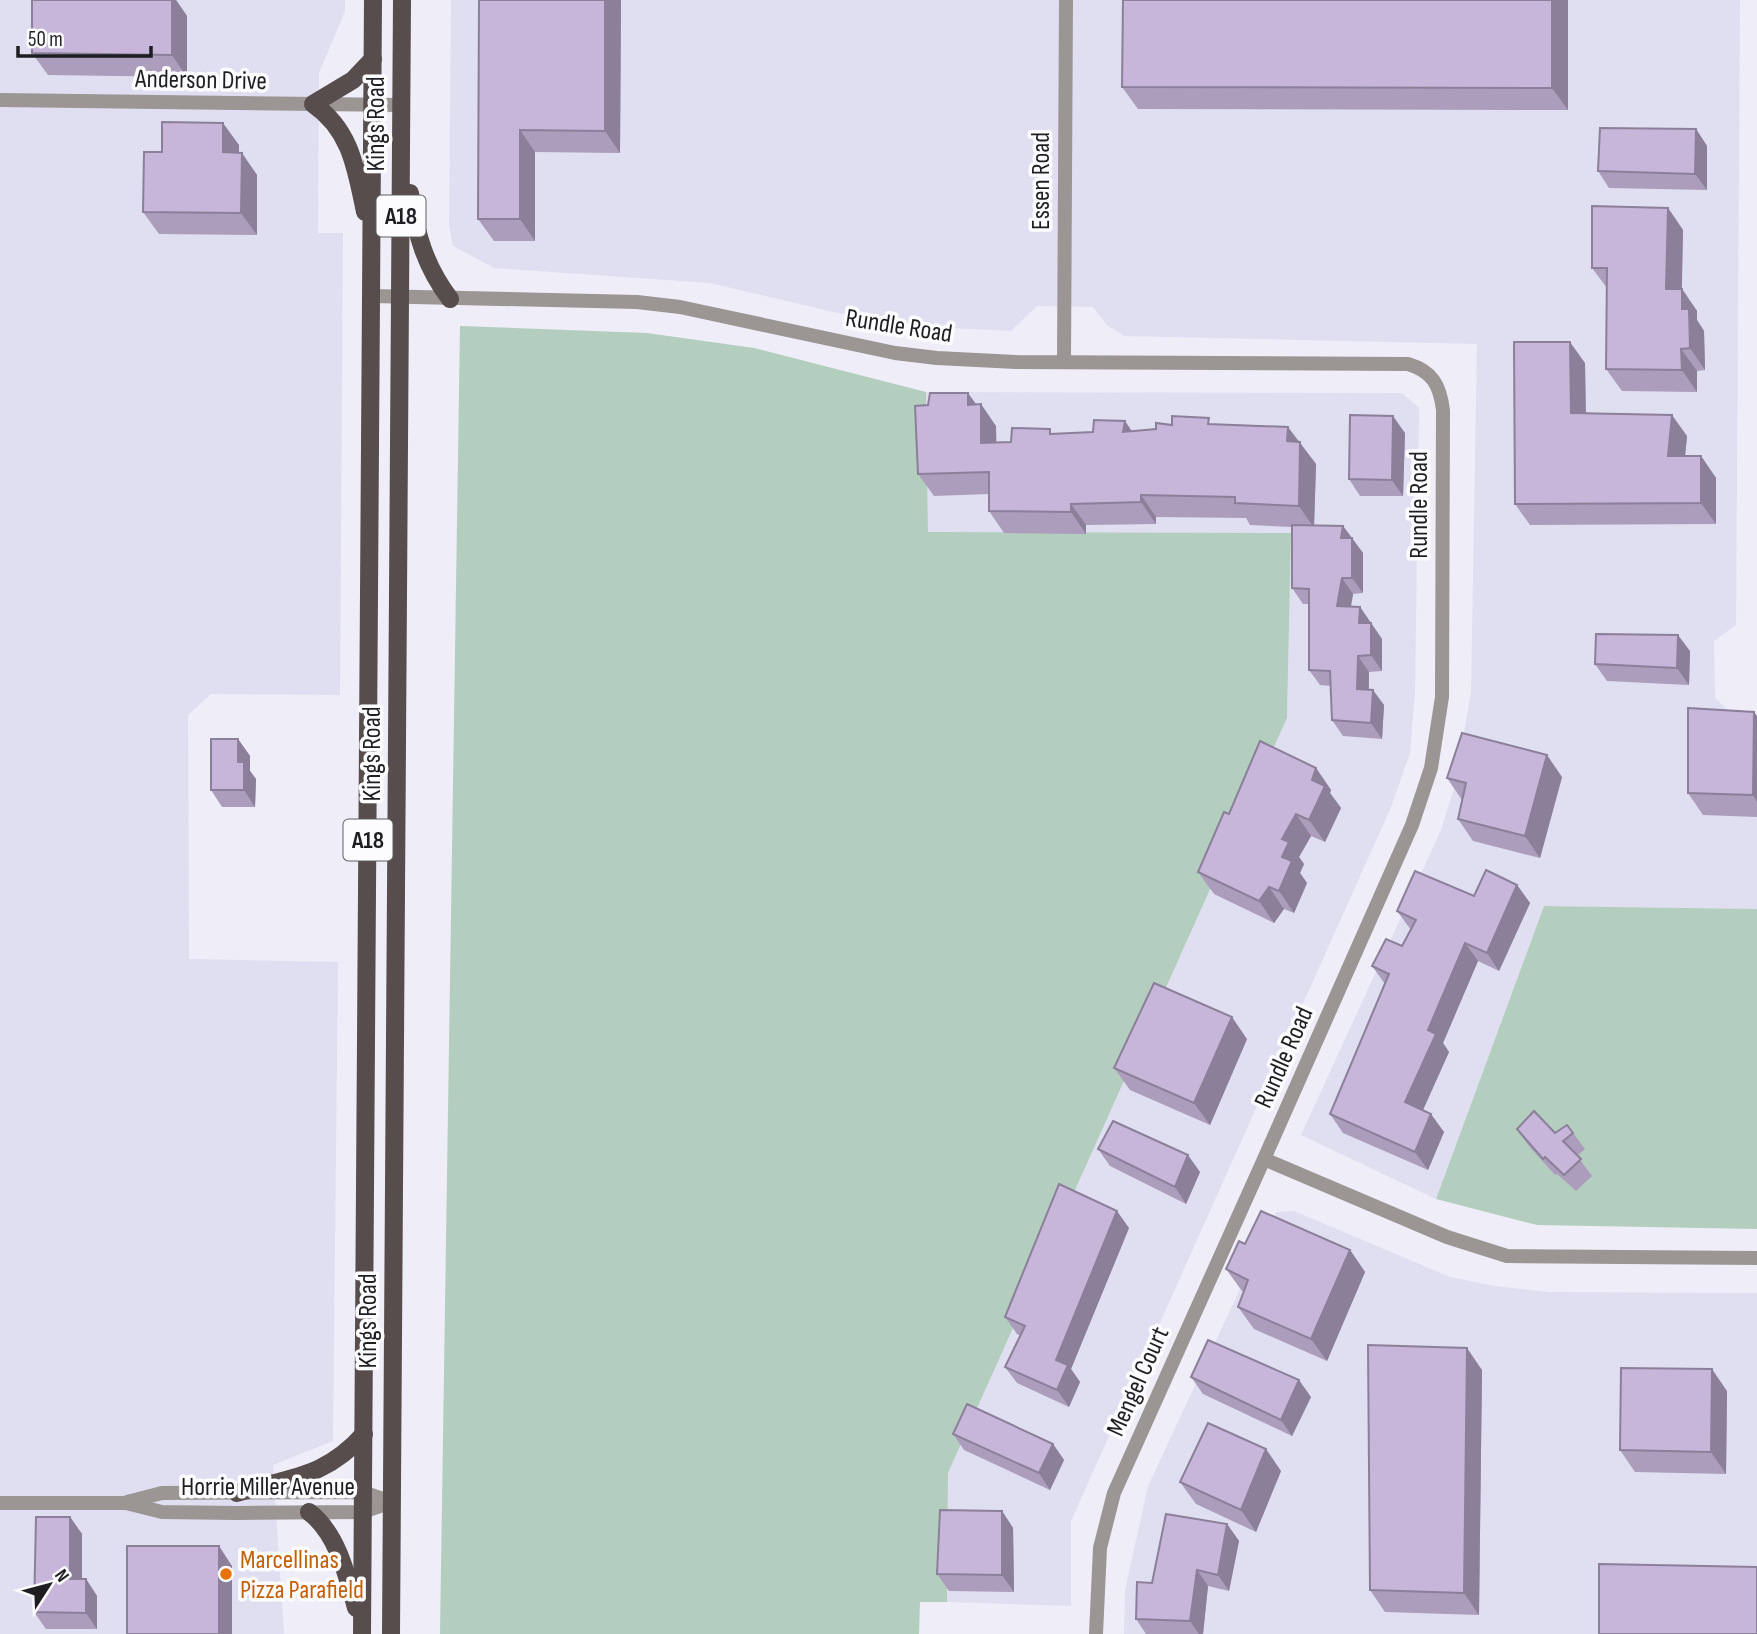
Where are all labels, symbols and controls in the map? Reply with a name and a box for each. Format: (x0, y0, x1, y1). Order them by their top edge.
scale bar (18, 14, 150, 58)
text: 50 m (28, 27, 63, 52)
street label: Anderson Drive (134, 64, 267, 97)
street label: Kings Road (361, 77, 392, 171)
street label: Essen Road (1026, 132, 1057, 230)
road number: A18 (376, 196, 426, 236)
street label: Rundle Road (843, 303, 954, 350)
street label: Rundle Road (1404, 451, 1435, 559)
street label: Kings Road (357, 707, 388, 801)
road number: A18 (344, 820, 392, 860)
street label: Rundle Road (1248, 1002, 1320, 1113)
street label: Kings Road (353, 1274, 384, 1368)
street label: Mengel Court (1101, 1322, 1176, 1441)
street label: Horrie Miller Avenue (181, 1472, 355, 1503)
place label: Marcellinas Pizza Parafield (240, 1545, 364, 1606)
north arrow (14, 1550, 84, 1620)
text: N (49, 1565, 74, 1587)
marker: Marcellinas Pizza Parafield (218, 1566, 234, 1582)

